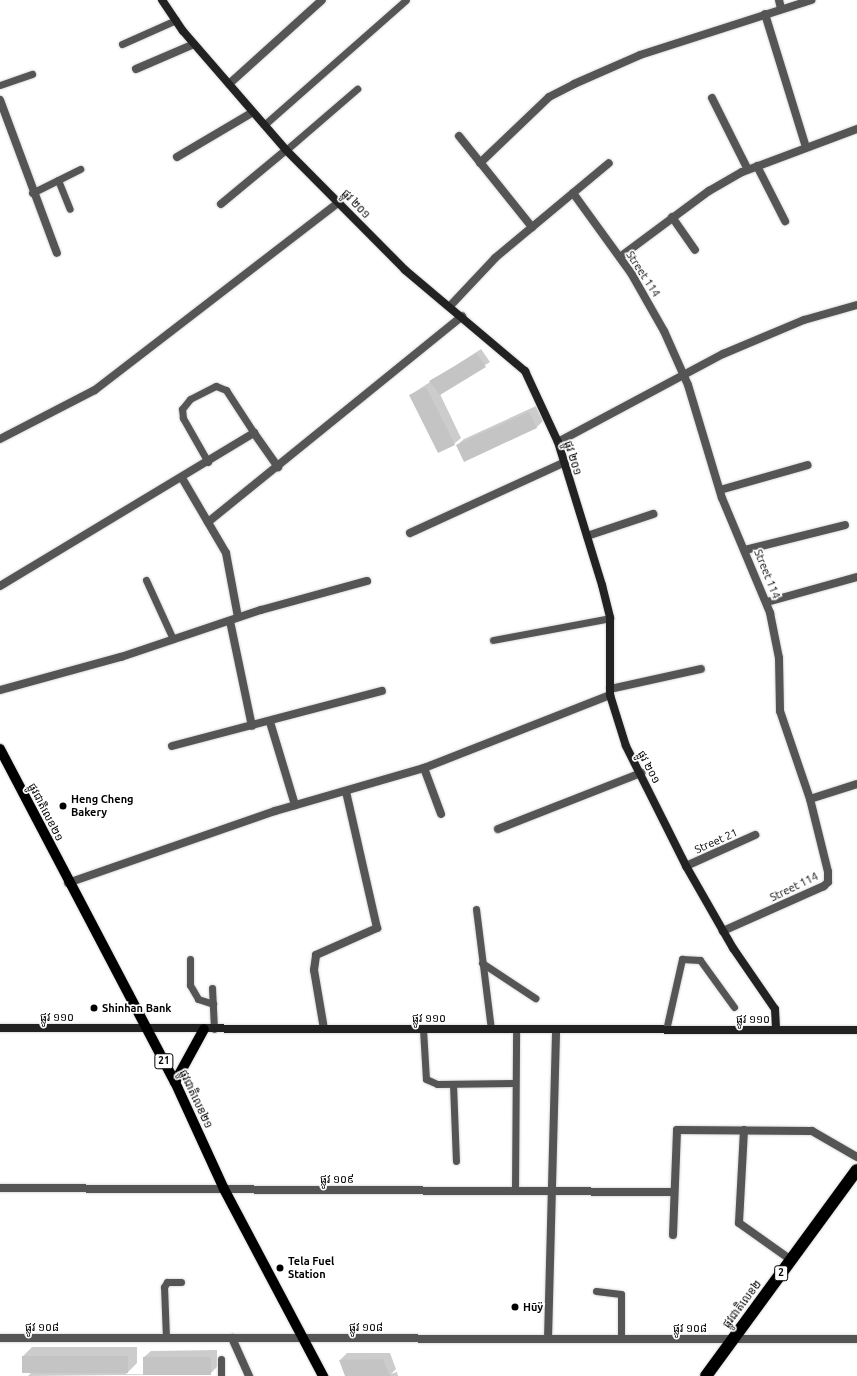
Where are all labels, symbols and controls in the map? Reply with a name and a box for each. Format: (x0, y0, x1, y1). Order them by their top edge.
street label: ផ្លូវ ២០១ (339, 187, 373, 221)
street label: Street 114 (623, 249, 663, 299)
street label: ផ្លូវ ២០១ (562, 439, 584, 477)
street label: Street 114 (751, 547, 783, 601)
street label: ផ្លូវ ២០១ (635, 748, 663, 786)
street label: ផ្លូវជាតិលេខ២១ (26, 781, 66, 843)
place label: Heng Cheng Bakery (71, 793, 134, 819)
marker: Heng Cheng Bakery (58, 801, 68, 811)
street label: Street 21 (692, 826, 740, 856)
street label: Street 114 (768, 870, 820, 904)
place label: Shinhan Bank (102, 1001, 171, 1015)
marker: Shinhan Bank (89, 1003, 99, 1013)
street label: ផ្លូវ ១១០ (40, 1010, 74, 1024)
street label: ផ្លូវ ១១០ (412, 1011, 446, 1025)
street label: ផ្លូវ ១១០ (736, 1012, 770, 1026)
road number: 21 (154, 1053, 174, 1069)
street label: ផ្លូវជាតិលេខ២១ (177, 1068, 215, 1130)
street label: ផ្លូវ ១០៩ (320, 1172, 354, 1186)
place label: Tela Fuel Station (288, 1255, 334, 1281)
marker: Tela Fuel Station (275, 1263, 285, 1273)
road number: 2 (774, 1265, 788, 1281)
street label: ផ្លូវជាតិលេខ២ (720, 1278, 764, 1330)
place label: Hūÿ (523, 1300, 543, 1314)
marker: Hūÿ (510, 1302, 520, 1312)
street label: ផ្លូវ ១០៨ (25, 1320, 59, 1334)
street label: ផ្លូវ ១០៨ (349, 1320, 383, 1334)
street label: ផ្លូវ ១០៨ (673, 1321, 707, 1335)

